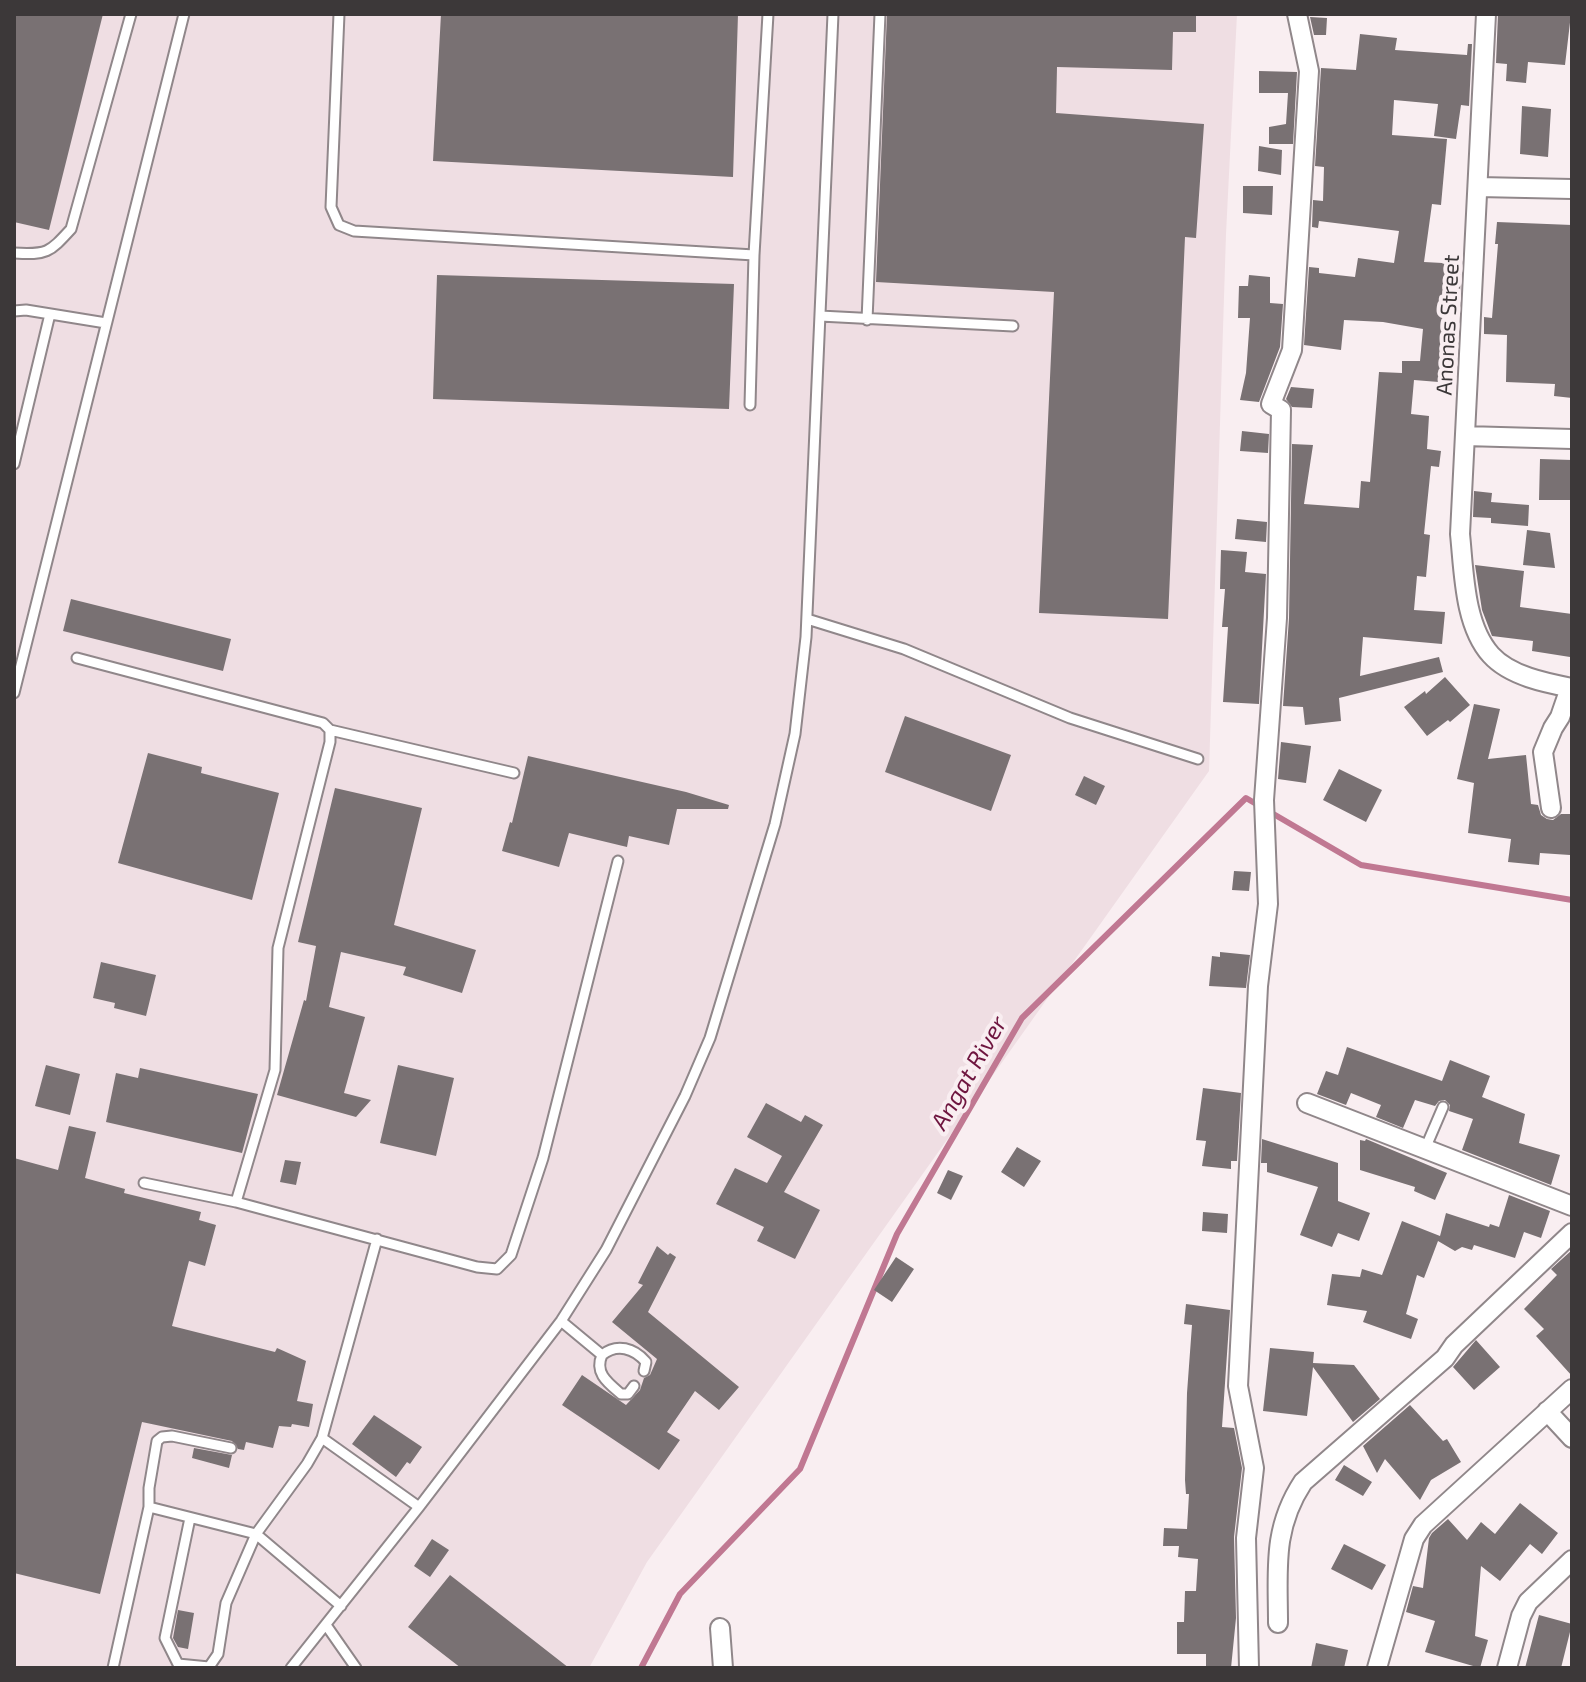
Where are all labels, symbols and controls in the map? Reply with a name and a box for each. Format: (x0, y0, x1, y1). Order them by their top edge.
street label: Anonas Street (1431, 254, 1465, 396)
water label: Angat River (925, 1011, 1013, 1135)

